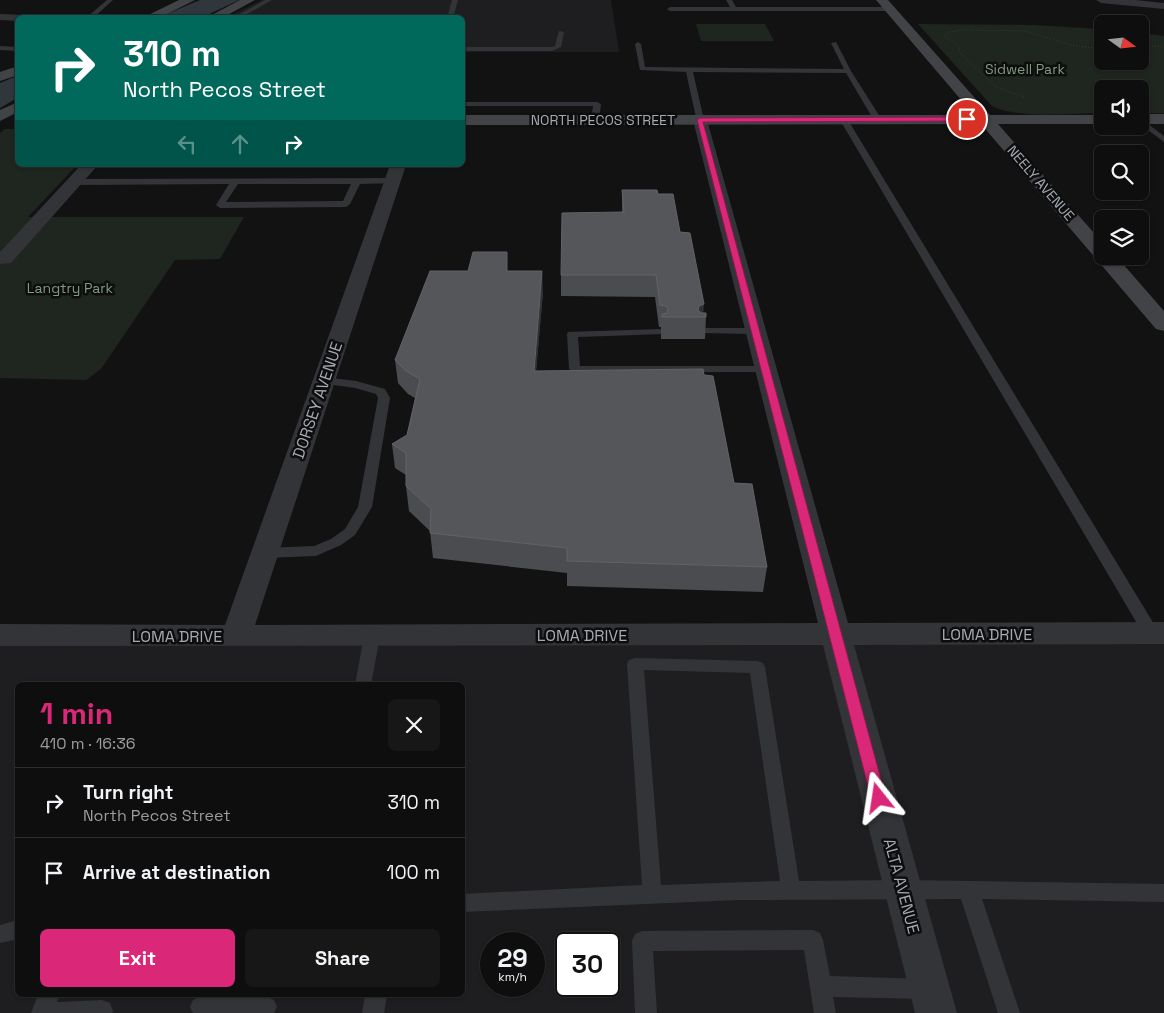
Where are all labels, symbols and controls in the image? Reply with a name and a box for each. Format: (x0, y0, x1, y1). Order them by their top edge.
north arrow (1094, 15, 1149, 70)
map controls (1094, 15, 1149, 265)
text: 310 m (123, 32, 221, 76)
icon: right (40, 35, 105, 100)
park label: Sidwell Park (985, 60, 1065, 78)
text: North Pecos Street (123, 75, 326, 103)
button: sound (1094, 80, 1149, 135)
pin (946, 98, 988, 140)
icon: arrive (953, 105, 981, 133)
street label: NORTH PECOS STREET (531, 111, 675, 129)
icon: left (173, 130, 201, 158)
icon: ahead (226, 130, 254, 158)
icon: right (279, 130, 307, 158)
street label: NEELY AVENUE (1003, 142, 1079, 224)
button: search (1094, 145, 1149, 200)
button: layers (1094, 210, 1149, 265)
park label: Langtry Park (27, 279, 114, 297)
street label: DORSEY AVENUE (288, 339, 347, 461)
street label: LOMA DRIVE (942, 624, 1032, 645)
street label: LOMA DRIVE (537, 625, 627, 646)
street label: LOMA DRIVE (132, 626, 222, 647)
text: 1 min (40, 694, 113, 733)
button: close (388, 699, 440, 751)
text: 410 m · 16:36 (40, 733, 136, 754)
position arrow (852, 771, 904, 823)
text: Turn right (83, 780, 173, 805)
icon: right (40, 789, 68, 817)
text: 310 m (387, 790, 440, 815)
text: North Pecos Street (83, 805, 231, 826)
street label: ALTA AVENUE (879, 836, 924, 936)
icon: arrive (40, 859, 68, 887)
text: Arrive at destination (83, 860, 271, 885)
text: 100 m (386, 860, 440, 885)
button: Exit (40, 929, 235, 987)
button: Share (245, 929, 440, 987)
speed limit sign: 30 (555, 932, 620, 997)
text: 29 (497, 942, 528, 974)
text: km/h (498, 969, 527, 985)

